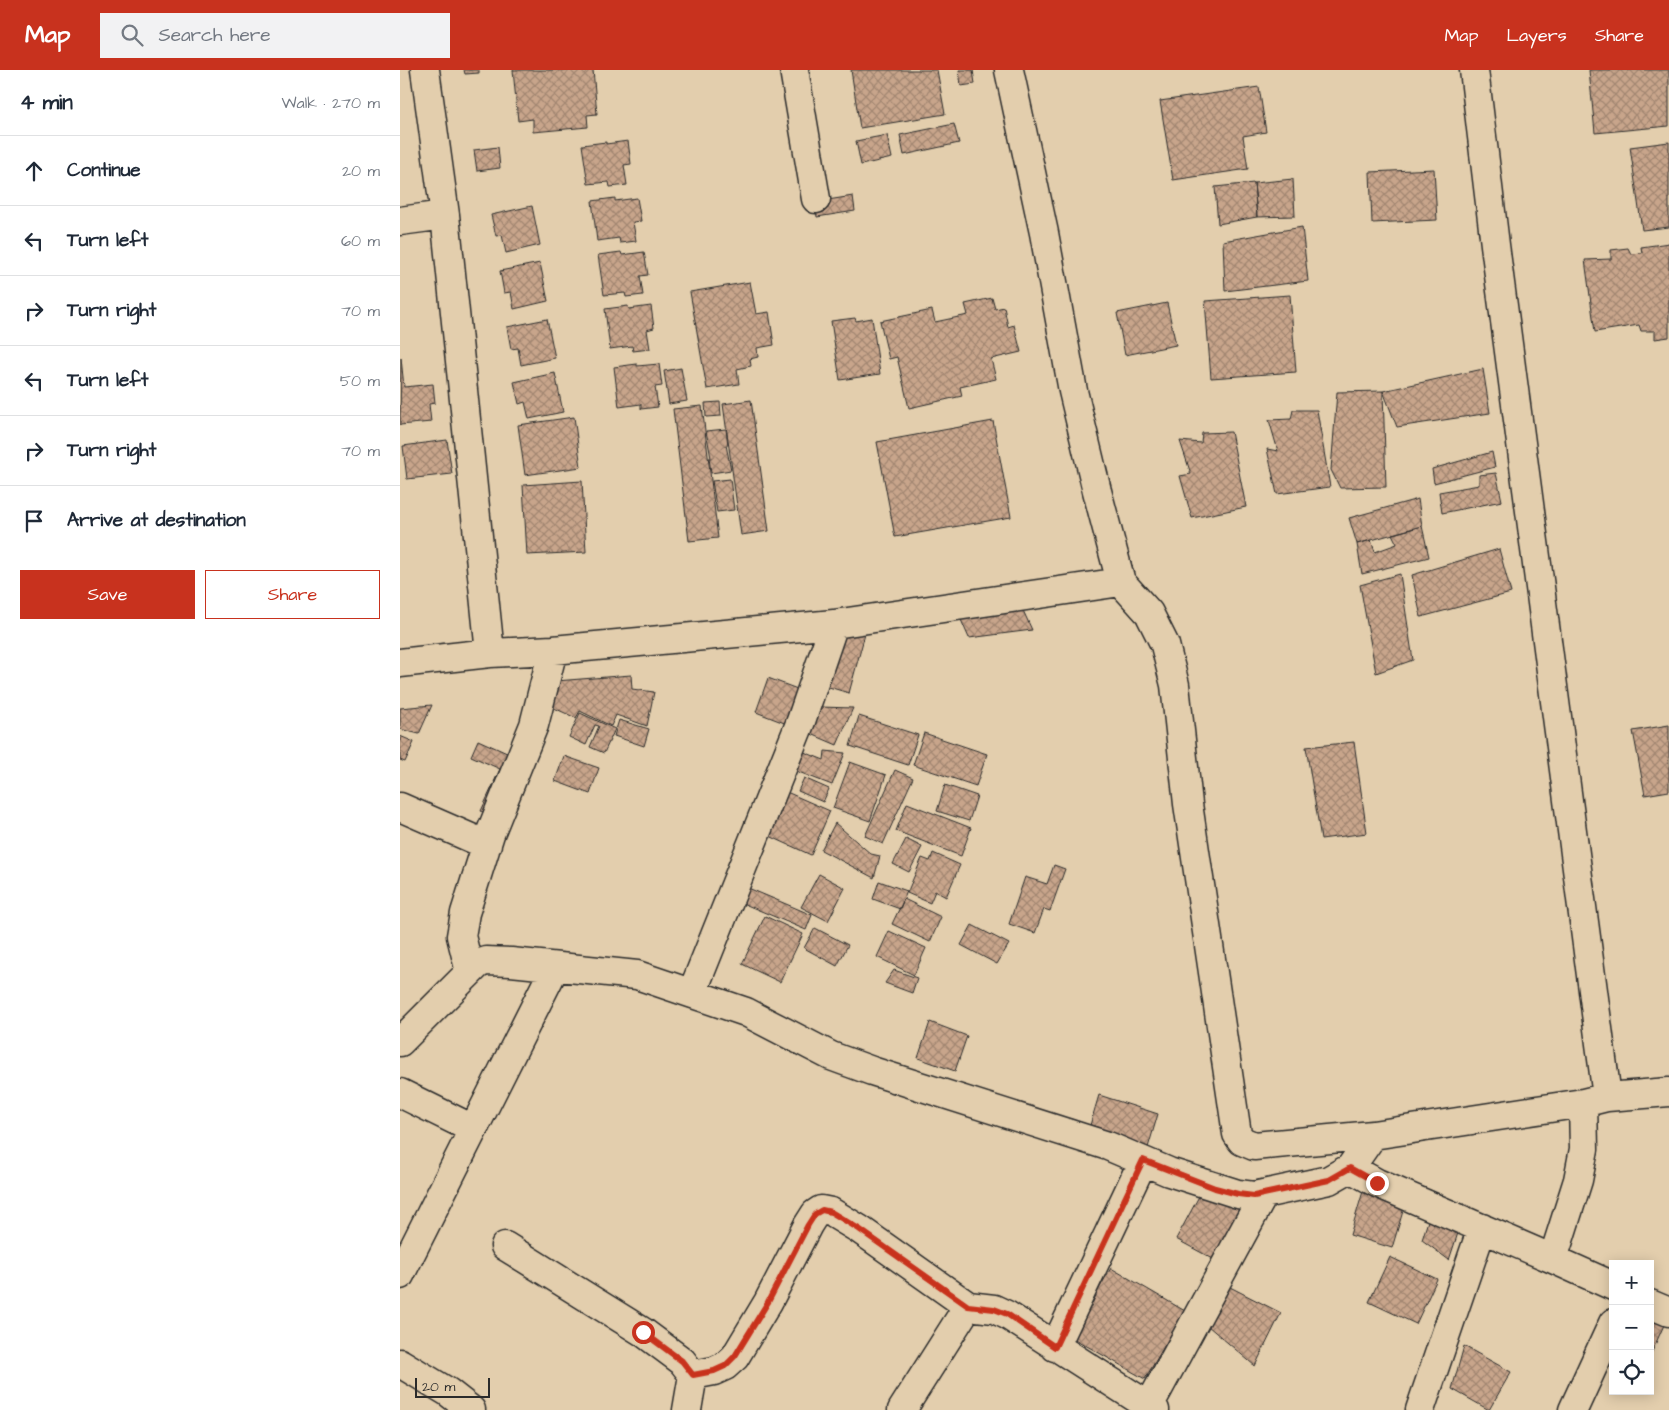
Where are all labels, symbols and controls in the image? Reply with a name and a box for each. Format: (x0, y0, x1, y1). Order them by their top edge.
search box (100, 13, 450, 58)
text: Map (25, 18, 70, 52)
icon: search (118, 21, 146, 49)
text: Search here (158, 22, 271, 49)
text: Map (1444, 23, 1478, 48)
text: Layers (1506, 23, 1567, 48)
text: Share (1595, 23, 1644, 48)
text: 4 min (20, 88, 73, 117)
text: Walk · 270 m (281, 92, 380, 114)
icon: ahead (20, 157, 48, 185)
text: Continue (67, 157, 141, 184)
text: 20 m (342, 160, 380, 182)
icon: left (20, 227, 48, 255)
text: Turn left (67, 227, 148, 254)
text: 60 m (341, 230, 380, 252)
icon: right (20, 297, 48, 325)
text: Turn right (67, 297, 156, 324)
text: 70 m (341, 300, 380, 322)
icon: left (20, 367, 48, 395)
text: Turn left (67, 367, 148, 394)
text: 50 m (340, 370, 380, 392)
icon: right (20, 437, 48, 465)
text: Turn right (67, 437, 156, 464)
text: 70 m (341, 440, 380, 462)
icon: arrive (20, 507, 48, 535)
text: Arrive at destination (67, 507, 246, 534)
button: Save (20, 570, 195, 619)
button: Share (205, 570, 380, 619)
route end (1366, 1172, 1389, 1195)
map controls (1609, 1260, 1654, 1395)
button: + (1609, 1260, 1654, 1305)
button: − (1609, 1305, 1654, 1350)
route start (632, 1321, 655, 1344)
button: locate (1609, 1350, 1654, 1395)
scale bar (415, 1375, 490, 1398)
text: 20 m (422, 1377, 455, 1397)

